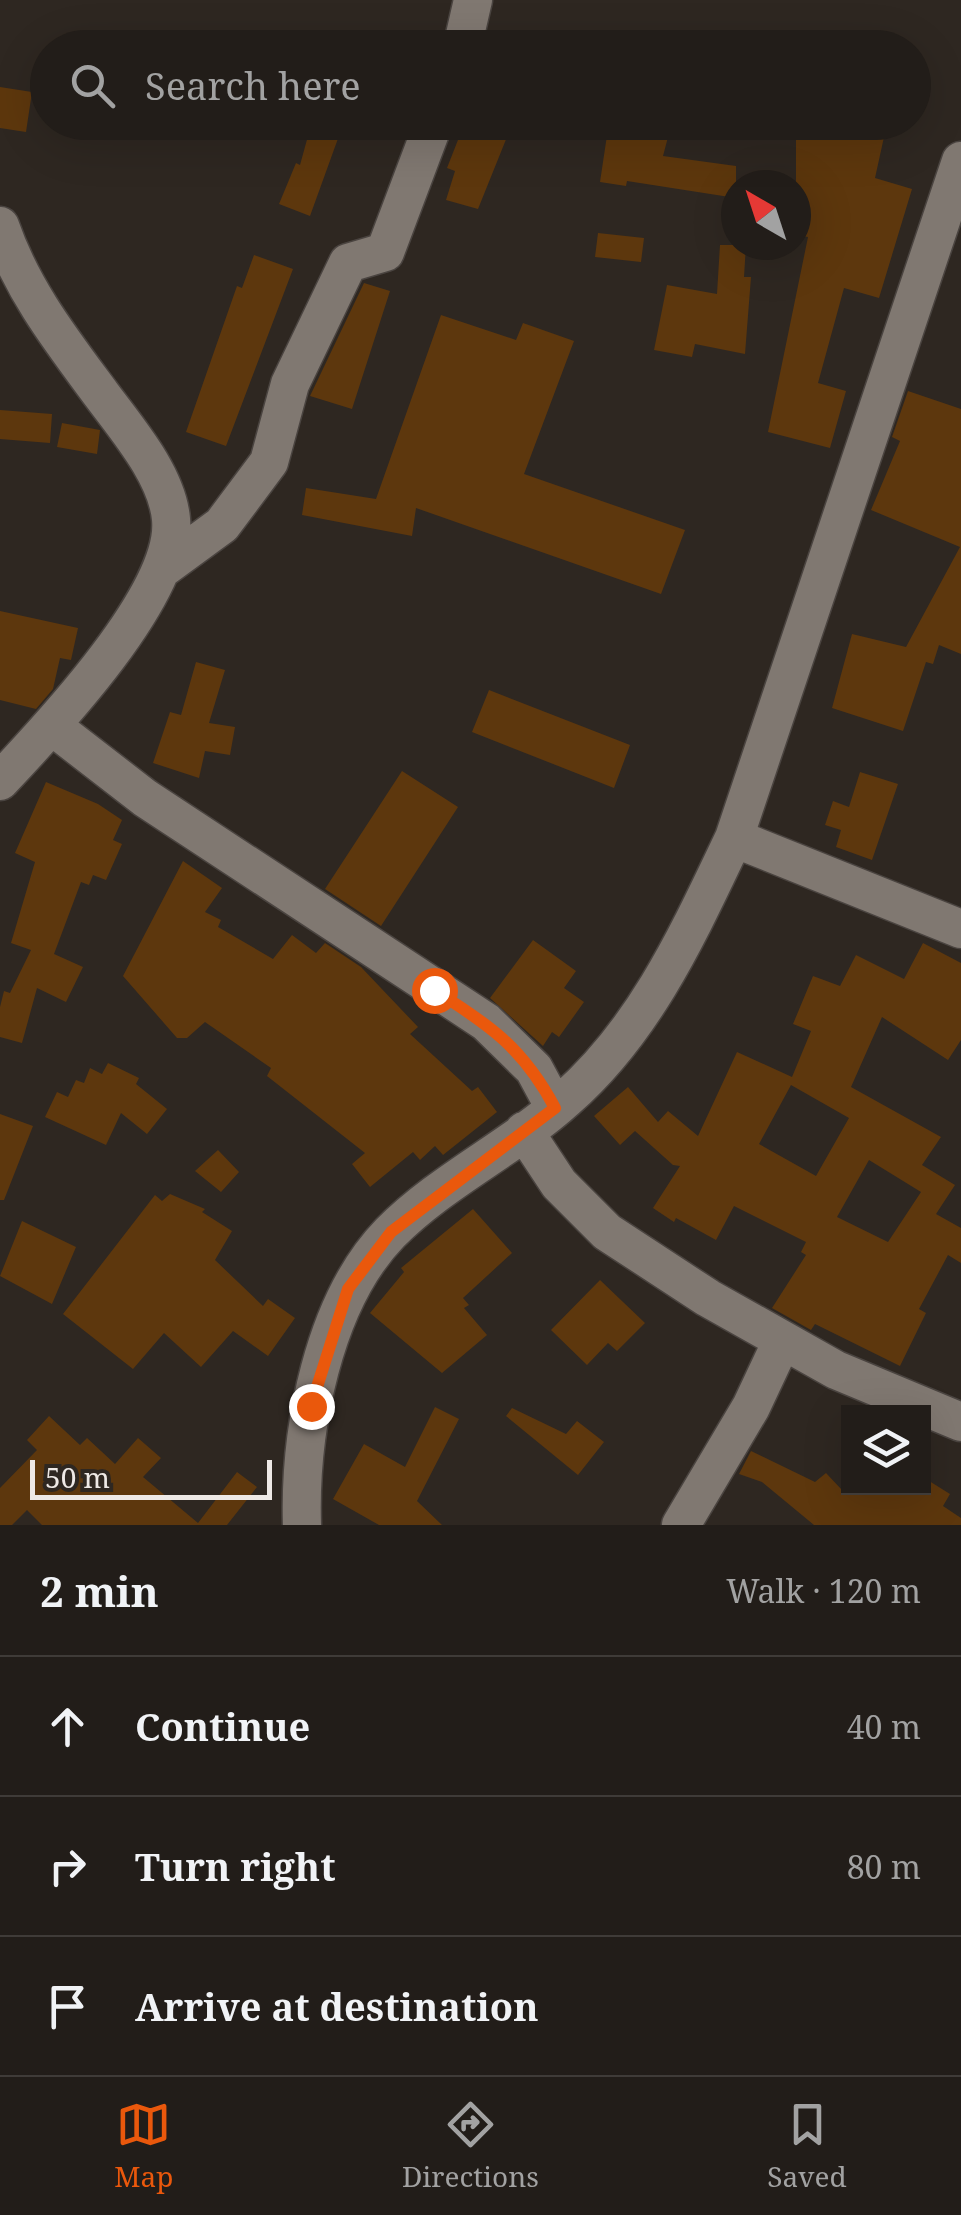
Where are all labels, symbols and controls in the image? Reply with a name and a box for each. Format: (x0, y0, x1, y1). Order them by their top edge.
search box (30, 30, 931, 140)
icon: search (65, 58, 120, 113)
text: Search here (145, 59, 361, 111)
north arrow (721, 170, 811, 260)
route start (412, 968, 458, 1014)
route end (289, 1384, 335, 1430)
map controls (841, 1405, 931, 1495)
button: layers (841, 1405, 931, 1495)
scale bar (30, 1455, 272, 1500)
text: 50 m (45, 1458, 110, 1496)
text: 2 min (40, 1562, 159, 1619)
text: Walk · 120 m (726, 1569, 921, 1612)
icon: ahead (40, 1699, 95, 1754)
text: Continue (135, 1700, 310, 1752)
text: 40 m (847, 1705, 921, 1748)
icon: right (40, 1839, 95, 1894)
text: Turn right (135, 1840, 336, 1892)
text: 80 m (847, 1845, 921, 1888)
icon: arrive (40, 1979, 95, 2034)
text: Arrive at destination (135, 1980, 539, 2032)
tab: Map (114, 2097, 173, 2195)
tab: Directions (402, 2097, 539, 2195)
tab: Saved (767, 2097, 847, 2195)

